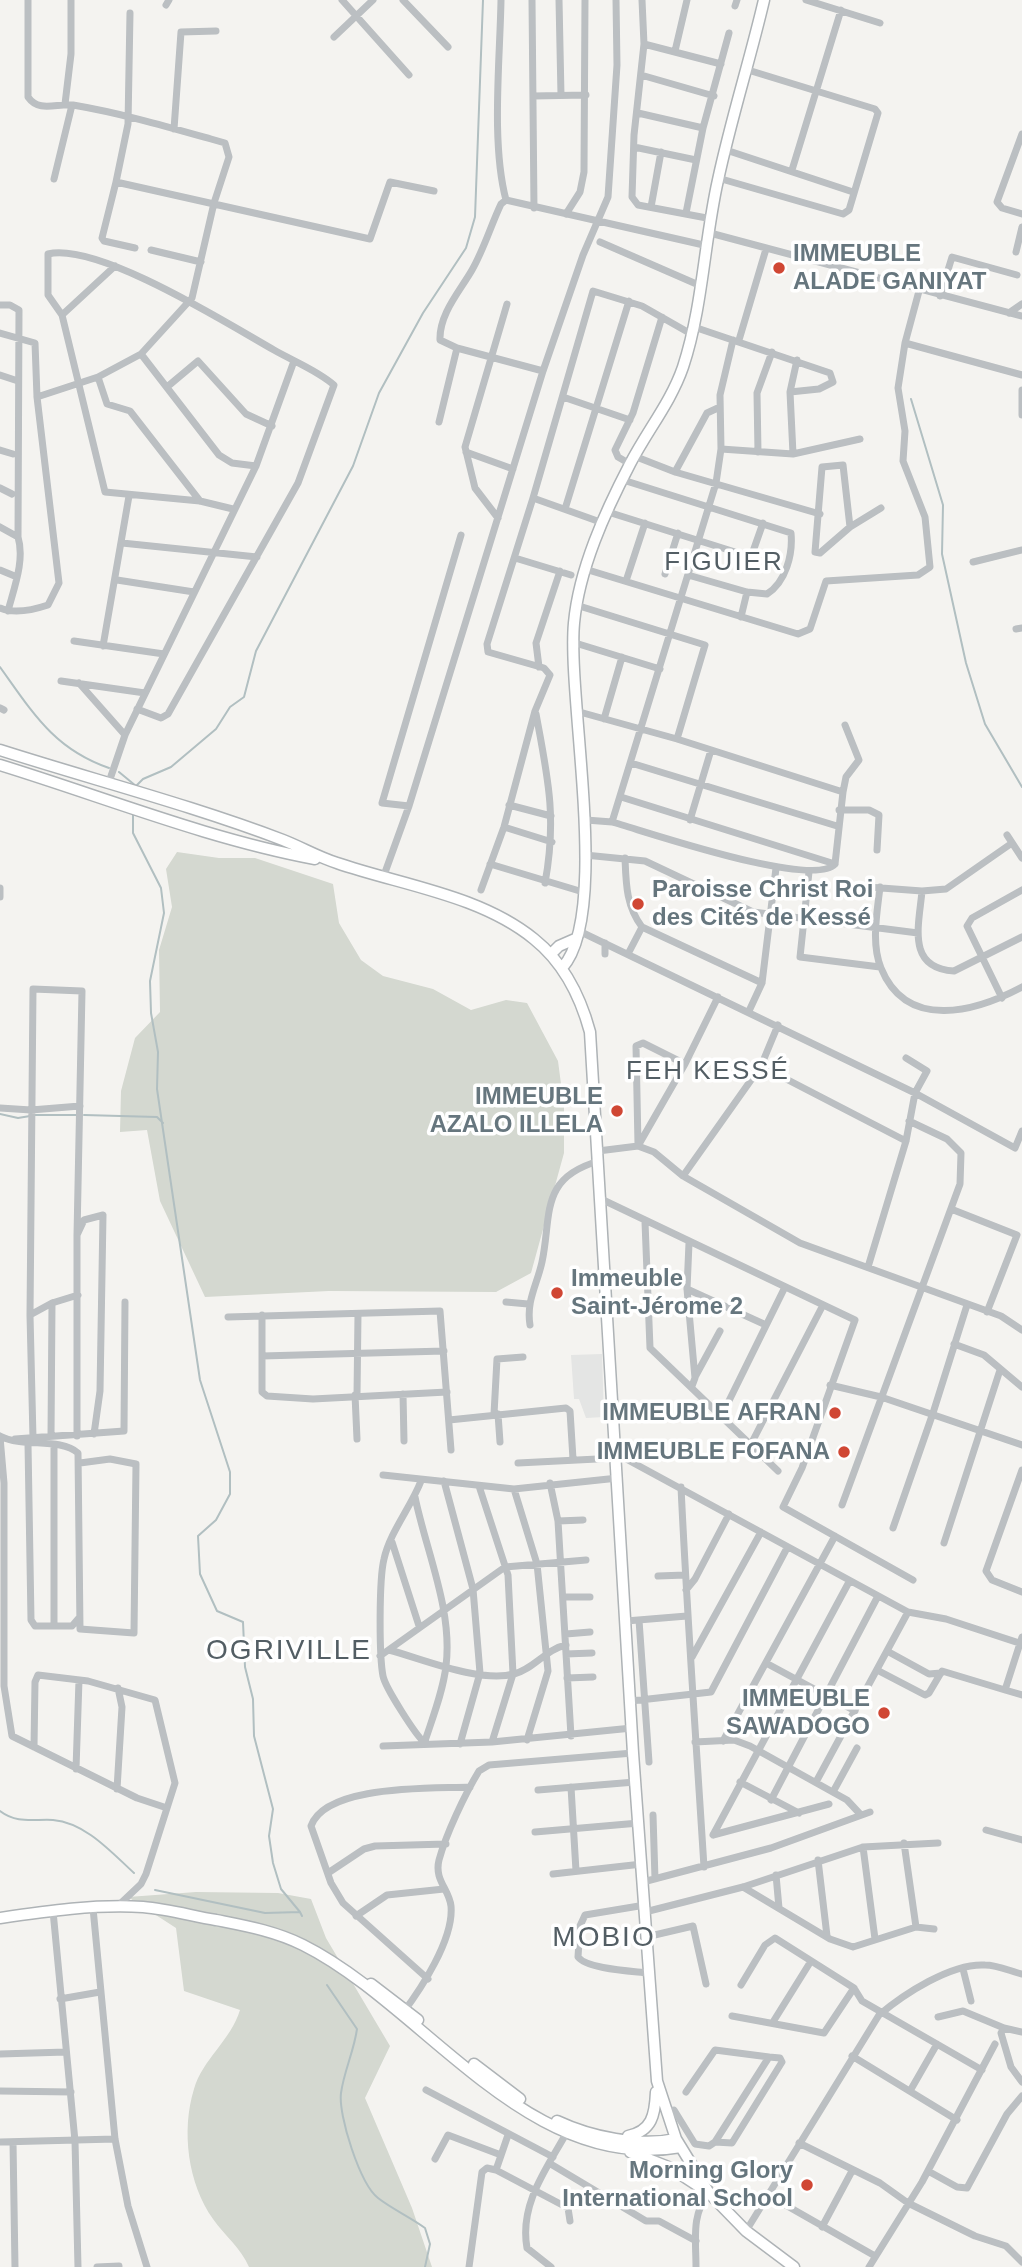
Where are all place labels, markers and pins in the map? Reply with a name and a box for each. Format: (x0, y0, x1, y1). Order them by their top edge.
place label: IMMEUBLE ALADE GANIYAT (793, 240, 986, 296)
marker: IMMEUBLE ALADE GANIYAT (771, 260, 787, 276)
place label: Paroisse Christ Roi des Cités de Kessé (652, 876, 873, 932)
marker: Paroisse Christ Roi des Cités de Kessé (630, 896, 646, 912)
place label: IMMEUBLE AZALO ILLELA (430, 1083, 603, 1139)
marker: IMMEUBLE AZALO ILLELA (609, 1103, 625, 1119)
place label: Immeuble Saint-Jérome 2 (571, 1265, 743, 1321)
marker: Immeuble Saint-Jérome 2 (549, 1285, 565, 1301)
place label: IMMEUBLE AFRAN (602, 1399, 821, 1427)
marker: IMMEUBLE AFRAN (827, 1405, 843, 1421)
place label: IMMEUBLE FOFANA (597, 1438, 830, 1466)
marker: IMMEUBLE FOFANA (836, 1444, 852, 1460)
place label: IMMEUBLE SAWADOGO (726, 1685, 870, 1741)
marker: IMMEUBLE SAWADOGO (876, 1705, 892, 1721)
place label: Morning Glory International School (562, 2157, 793, 2213)
marker: Morning Glory International School (799, 2177, 815, 2193)

